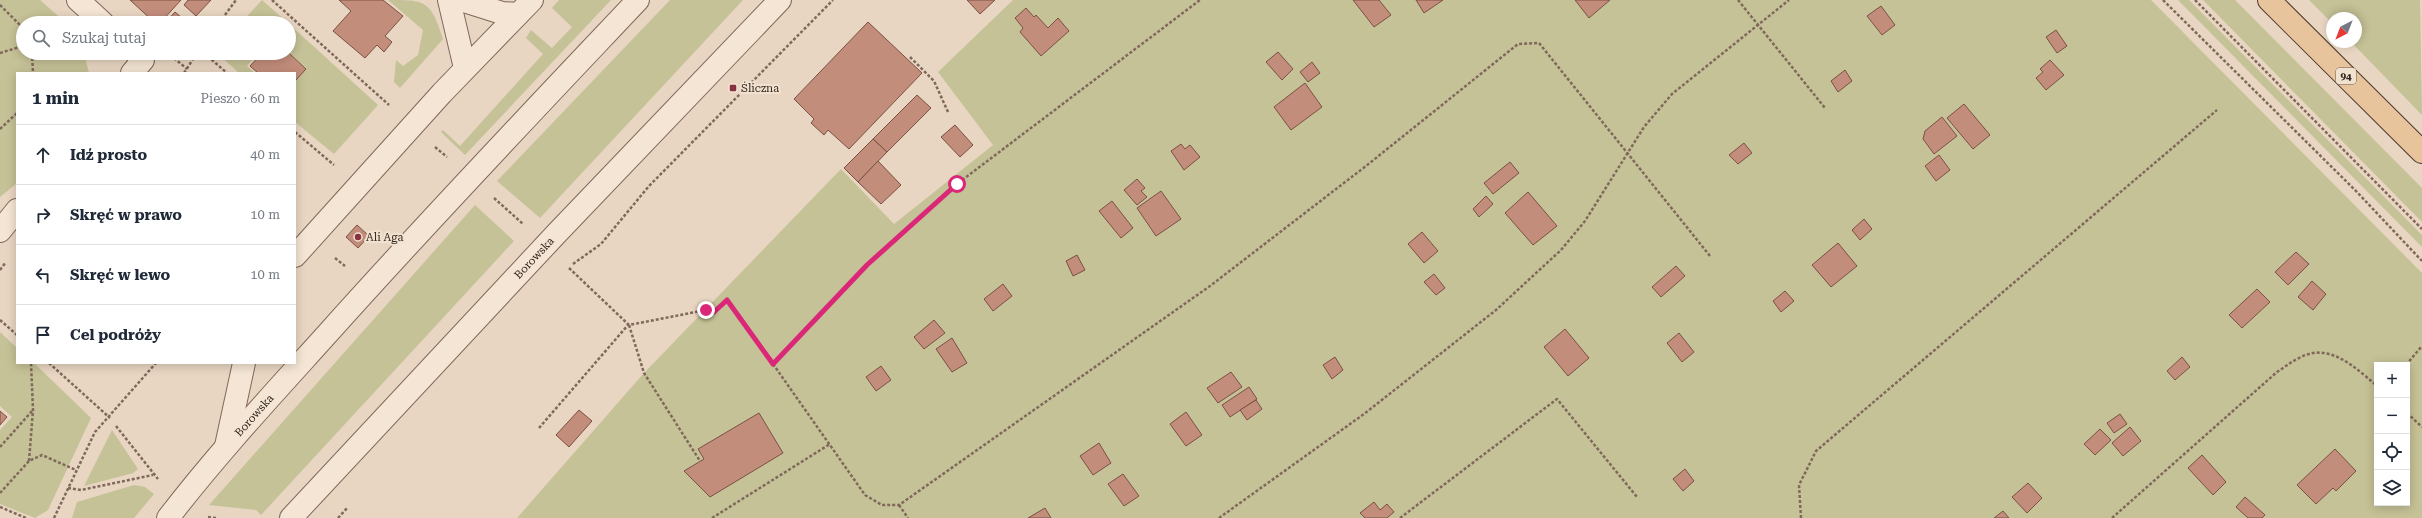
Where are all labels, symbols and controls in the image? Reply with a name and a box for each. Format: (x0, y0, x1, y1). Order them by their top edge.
north arrow (2326, 12, 2362, 48)
search box (16, 16, 296, 60)
icon: search (30, 27, 52, 49)
text: Szukaj tutaj (62, 29, 146, 47)
road number: 94 (2336, 68, 2356, 84)
place label: Śliczna (741, 81, 779, 95)
marker: Śliczna (728, 83, 738, 93)
text: 1 min (32, 88, 79, 108)
text: Pieszo · 60 m (201, 91, 280, 106)
icon: ahead (32, 144, 54, 166)
text: Idź prosto (70, 146, 147, 164)
text: 40 m (250, 147, 280, 162)
route start (948, 175, 966, 193)
icon: right (32, 204, 54, 226)
text: Skręć w prawo (70, 206, 182, 224)
text: 10 m (250, 207, 280, 222)
place label: Ali Aga (366, 231, 403, 244)
marker: Ali Aga (353, 232, 363, 242)
street label: Borowska (512, 235, 557, 282)
icon: left (32, 264, 54, 286)
text: Skręć w lewo (70, 266, 170, 284)
text: 10 m (250, 267, 280, 282)
route end (697, 301, 715, 319)
icon: arrive (32, 324, 54, 346)
text: Cel podróży (70, 326, 161, 344)
map controls (2374, 362, 2410, 506)
button: + (2374, 362, 2410, 398)
street label: Borowska (232, 392, 276, 439)
button: − (2374, 398, 2410, 434)
button: locate (2374, 434, 2410, 470)
button: layers (2374, 470, 2410, 506)

